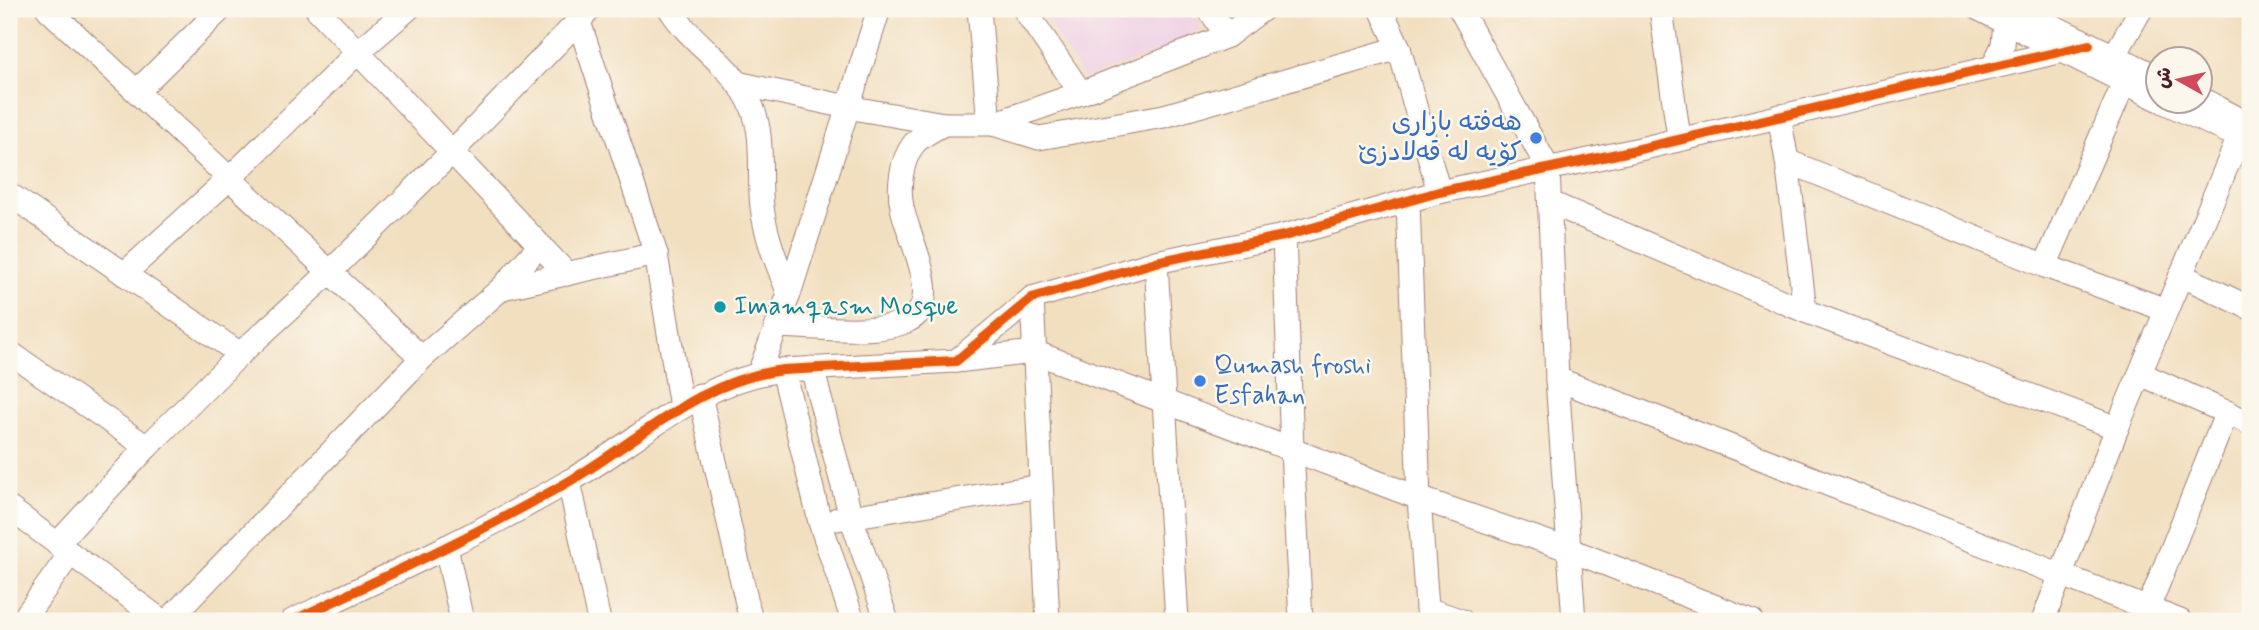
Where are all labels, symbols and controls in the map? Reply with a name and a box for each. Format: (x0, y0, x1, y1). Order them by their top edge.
north arrow (2144, 46, 2214, 116)
text: ش (2150, 66, 2177, 90)
place label: هەفتە بازاری کۆیە لە قەلادزێ (1358, 106, 1522, 170)
marker: هەفتە بازاری کۆیە لە قەلادزێ (1528, 130, 1544, 146)
place label: Imamqasm Mosque (734, 290, 958, 324)
marker: Imamqasm Mosque (712, 299, 728, 315)
place label: Qumash froshi Esfahan (1214, 349, 1371, 413)
marker: Qumash froshi Esfahan (1192, 373, 1208, 389)

